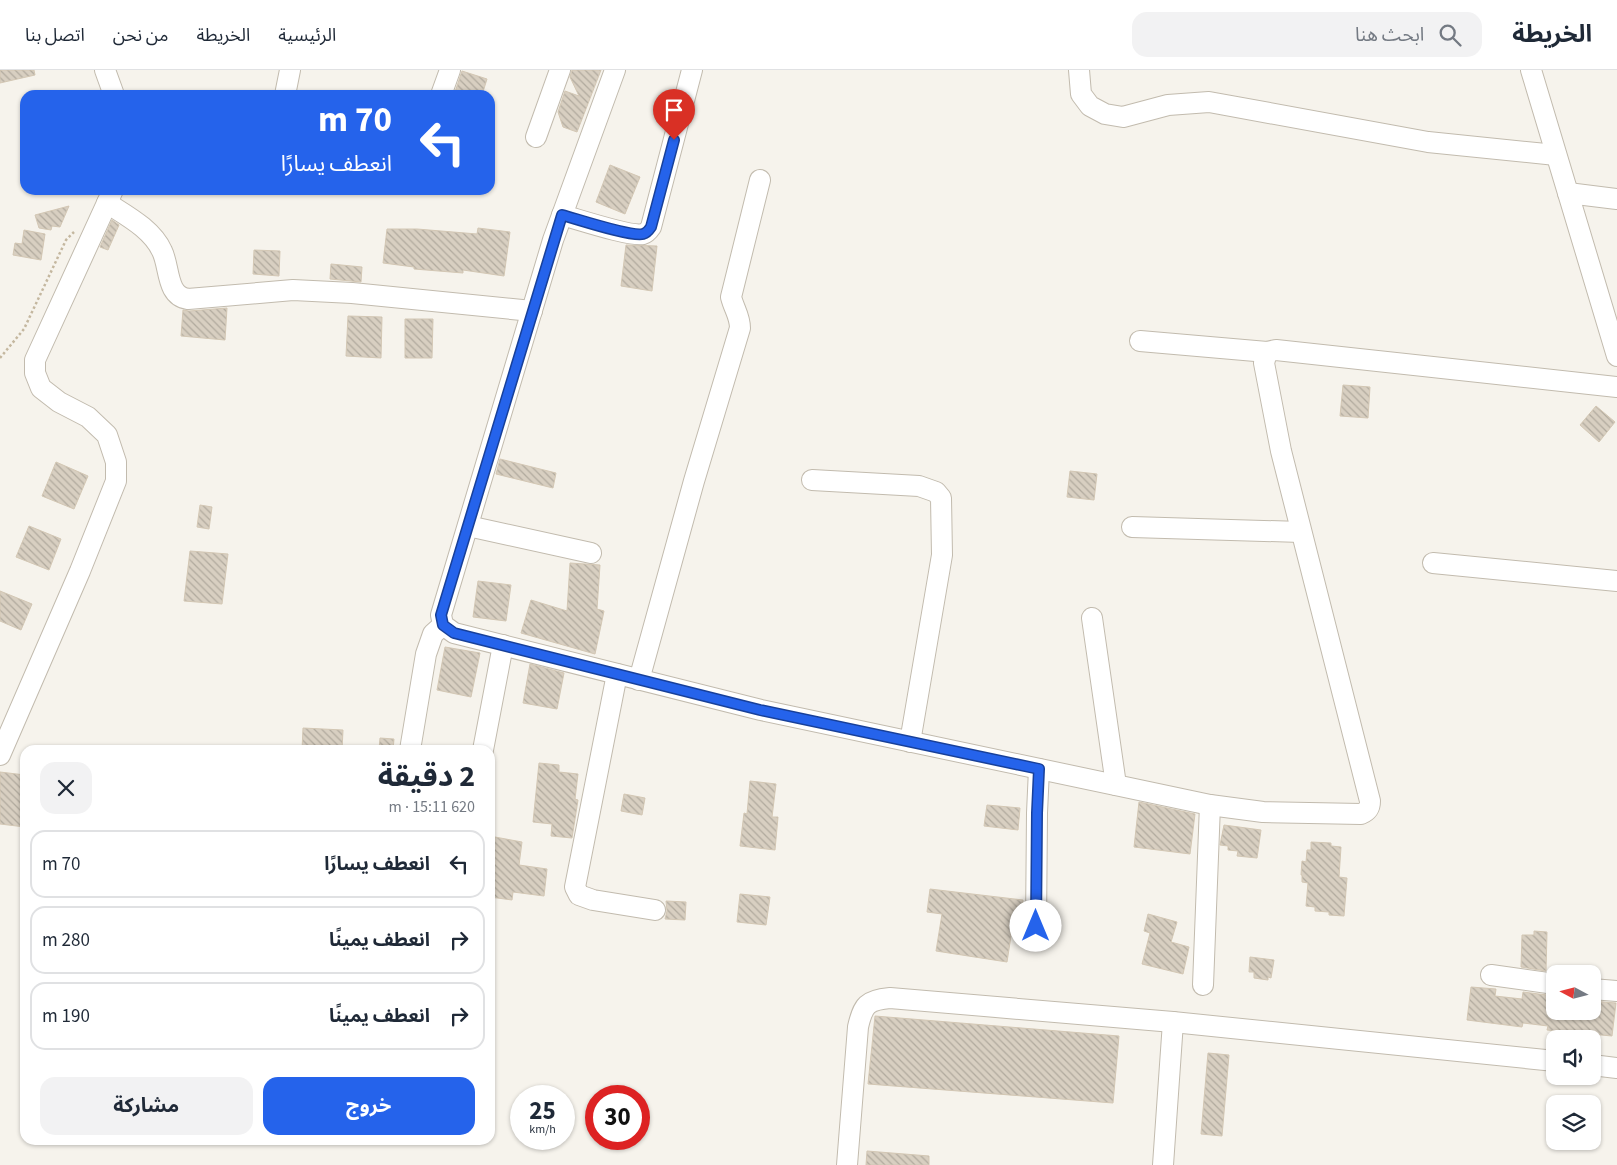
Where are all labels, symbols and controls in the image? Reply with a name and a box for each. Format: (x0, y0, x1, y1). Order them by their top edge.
search box (1132, 12, 1482, 57)
text: الخريطة (1512, 17, 1592, 52)
icon: search (1436, 21, 1464, 49)
text: ابحث هنا (1355, 22, 1424, 49)
text: اتصل بنا (25, 23, 85, 48)
text: من نحن (113, 23, 168, 48)
text: الخريطة (196, 23, 250, 48)
text: الرئيسية (278, 23, 336, 48)
pin (653, 89, 695, 140)
text: 70 m (318, 95, 392, 145)
icon: arrive (660, 96, 688, 124)
icon: left (410, 110, 475, 175)
text: انعطف يسارًا (281, 148, 392, 180)
text: 2 دقيقة (378, 755, 475, 798)
button: close (40, 762, 92, 814)
text: 620 m · 15:11 (388, 796, 475, 818)
icon: left (445, 850, 473, 878)
text: 70 m (42, 851, 80, 878)
text: انعطف يسارًا (324, 851, 430, 878)
position arrow (1009, 899, 1061, 951)
icon: right (445, 926, 473, 954)
text: 280 m (42, 927, 90, 954)
text: انعطف يمينًا (329, 927, 430, 954)
north arrow (1546, 965, 1601, 1020)
map controls (1546, 965, 1601, 1150)
icon: right (445, 1002, 473, 1030)
text: 190 m (42, 1003, 90, 1030)
text: انعطف يمينًا (329, 1003, 430, 1030)
button: sound (1546, 1030, 1601, 1085)
button: مشاركة (40, 1077, 253, 1135)
button: خروج (263, 1077, 475, 1135)
speed limit sign: 30 (585, 1085, 650, 1150)
text: 25 (529, 1093, 556, 1129)
button: layers (1546, 1095, 1601, 1150)
text: km/h (529, 1121, 556, 1138)

